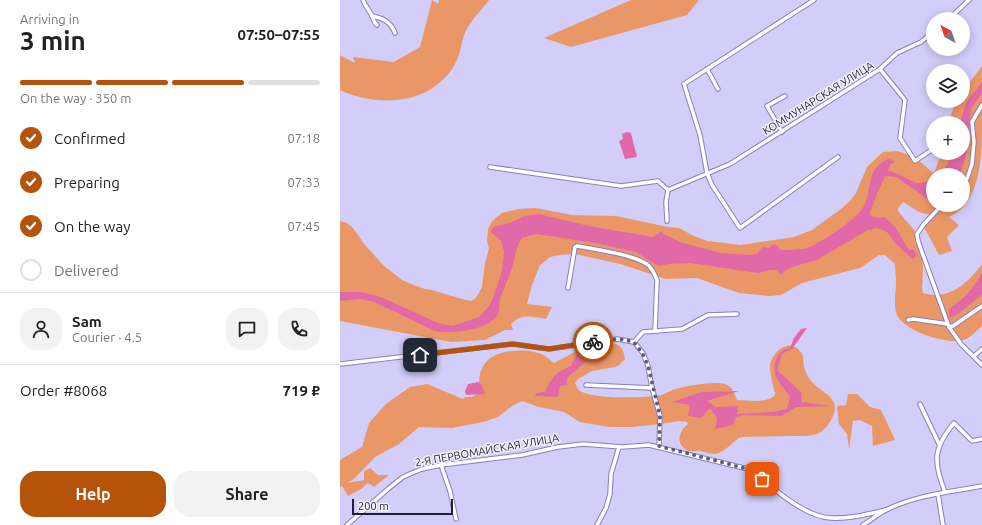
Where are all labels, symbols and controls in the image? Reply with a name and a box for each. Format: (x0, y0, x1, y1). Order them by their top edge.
text: Arriving in (20, 12, 79, 26)
north arrow (926, 12, 970, 56)
map controls (926, 12, 970, 212)
text: 3 min (20, 26, 86, 55)
text: 07:50–07:55 (237, 26, 320, 43)
street label: КОММУНАРСКАЯ УЛИЦА (760, 58, 876, 137)
button: layers (926, 64, 970, 108)
text: On the way · 350 m (20, 91, 132, 105)
button: + (926, 116, 970, 160)
icon: check (20, 127, 42, 149)
text: Confirmed (54, 130, 126, 147)
text: 07:18 (287, 131, 320, 145)
button: − (926, 168, 970, 212)
icon: check (20, 171, 42, 193)
text: Preparing (54, 174, 120, 191)
text: 07:33 (287, 175, 320, 189)
icon: check (20, 215, 42, 237)
text: On the way (54, 218, 130, 235)
text: 07:45 (287, 219, 320, 233)
text: Delivered (54, 262, 119, 279)
button: person (20, 308, 62, 350)
button: chat (226, 308, 268, 350)
button: phone (278, 308, 320, 350)
text: Sam (72, 313, 102, 330)
courier (573, 322, 613, 362)
text: Courier · 4.5 (72, 330, 142, 344)
icon: bike (582, 331, 604, 353)
pin (403, 338, 437, 372)
icon: home (409, 344, 431, 366)
text: Order #8068 (20, 382, 107, 399)
text: 719 ₽ (283, 382, 320, 399)
street label: 2-Я ПЕРВОМАЙСКАЯ УЛИЦА (414, 431, 561, 469)
pin (745, 462, 779, 496)
icon: bag (751, 468, 773, 490)
button: Help (20, 471, 166, 517)
button: Share (174, 471, 320, 517)
scale bar (352, 497, 453, 516)
text: 200 m (358, 500, 389, 512)

